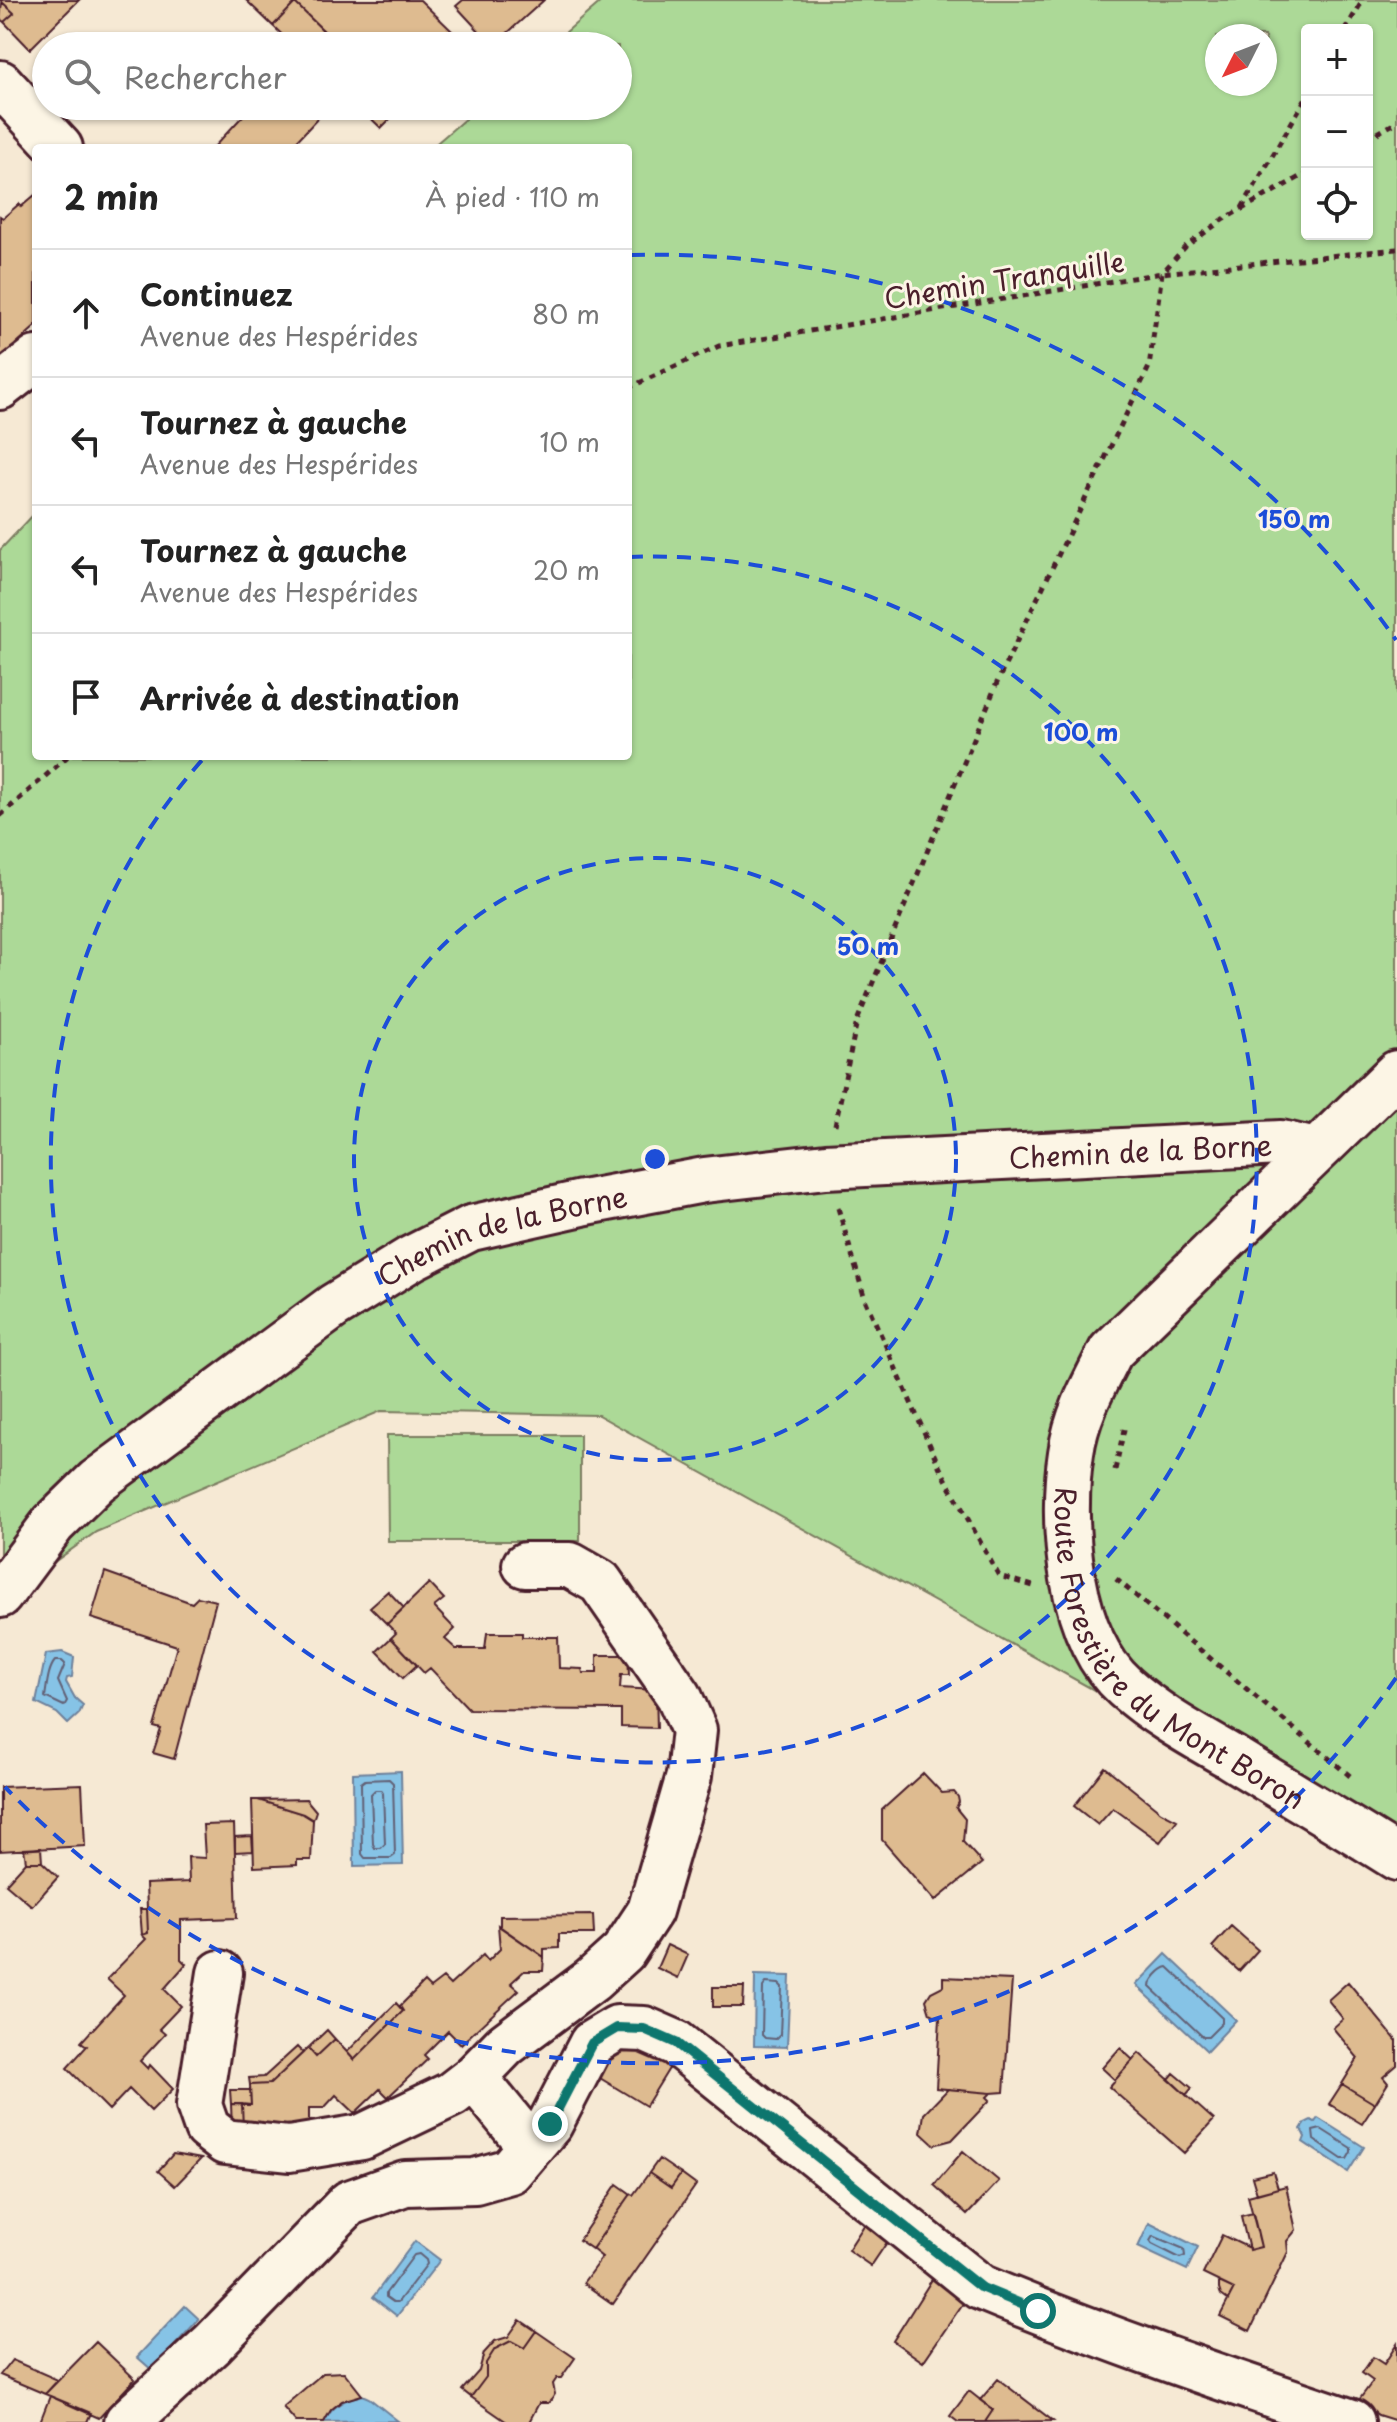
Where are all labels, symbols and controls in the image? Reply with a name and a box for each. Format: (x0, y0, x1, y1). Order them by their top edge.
north arrow (1205, 24, 1277, 96)
map controls (1301, 24, 1373, 240)
button: + (1301, 24, 1373, 96)
search box (32, 32, 632, 120)
icon: search (60, 54, 104, 98)
text: Rechercher (124, 54, 287, 99)
button: − (1301, 96, 1373, 168)
button: locate (1301, 168, 1373, 240)
text: 2 min (64, 170, 159, 222)
text: À pied · 110 m (425, 177, 600, 216)
street label: Chemin Tranquille (881, 239, 1127, 319)
text: Continuez (140, 271, 293, 316)
icon: ahead (64, 291, 108, 335)
text: 80 m (532, 294, 600, 333)
text: Avenue des Hespérides (140, 316, 418, 355)
text: Tournez à gauche (140, 399, 407, 444)
icon: left (64, 419, 108, 463)
text: 10 m (539, 422, 600, 461)
text: Avenue des Hespérides (140, 444, 418, 483)
text: 150 m (1258, 500, 1330, 536)
text: Tournez à gauche (140, 527, 407, 572)
icon: left (64, 547, 108, 591)
text: 20 m (533, 550, 600, 589)
text: Avenue des Hespérides (140, 572, 418, 611)
icon: arrive (64, 675, 108, 719)
text: Arrivée à destination (140, 675, 460, 720)
text: 100 m (1044, 713, 1118, 749)
text: 50 m (837, 927, 899, 963)
street label: Chemin de la Borne (1008, 1122, 1273, 1178)
centre of rings (641, 1145, 669, 1173)
street label: Chemin de la Borne (368, 1173, 631, 1296)
street label: Route Forestière du Mont Boron (1045, 1486, 1314, 1819)
route end (532, 2106, 568, 2142)
route start (1020, 2293, 1056, 2329)

